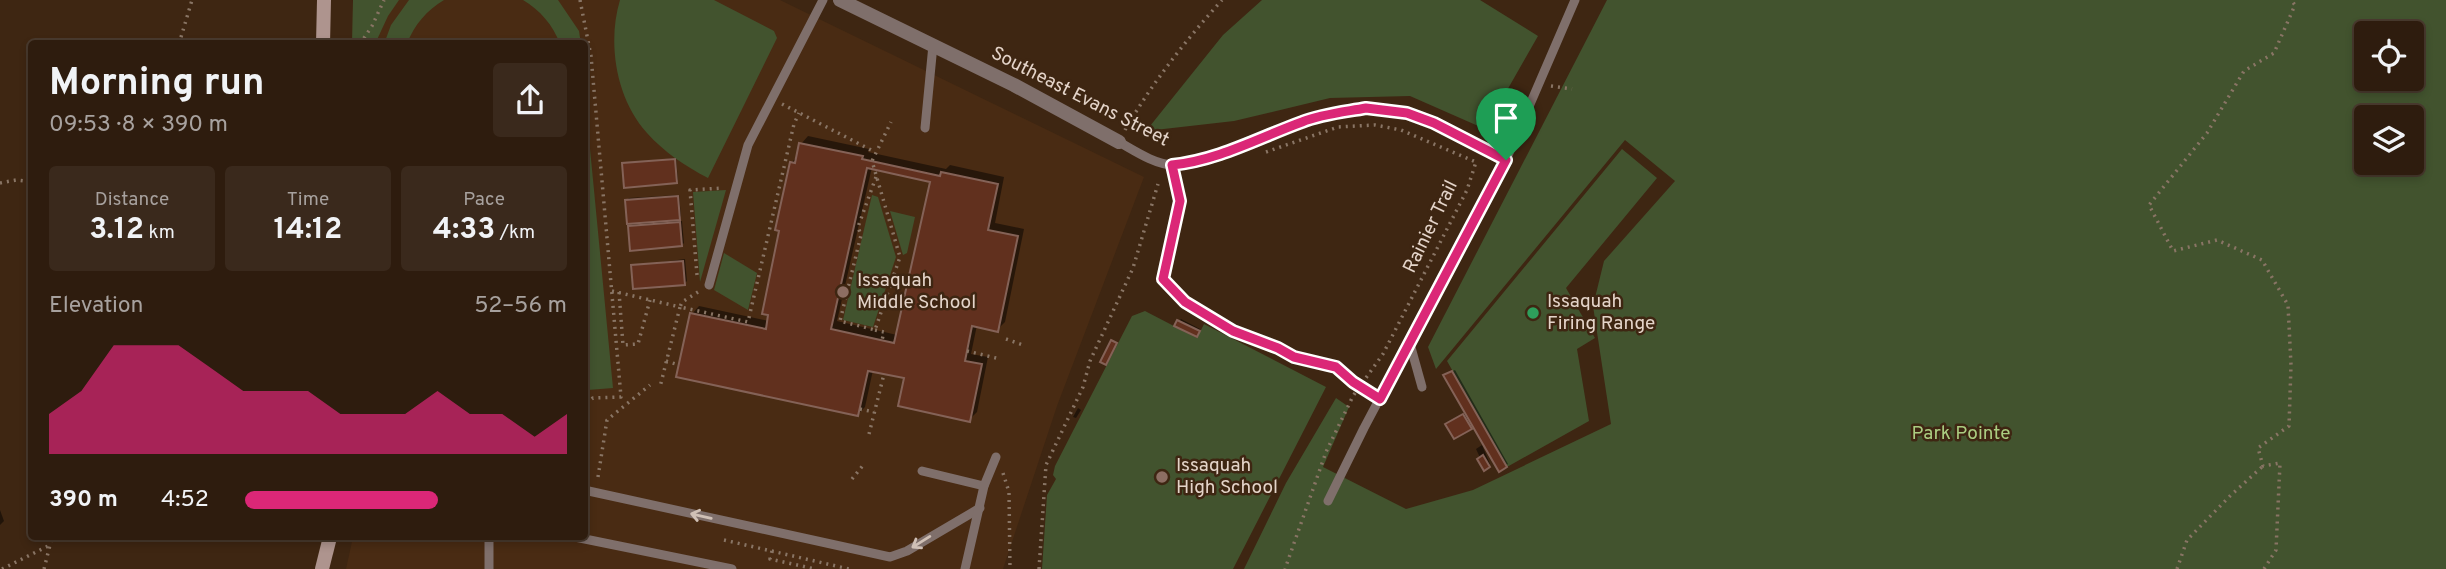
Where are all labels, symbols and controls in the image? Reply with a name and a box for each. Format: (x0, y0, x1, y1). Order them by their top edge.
map controls (2354, 21, 2424, 175)
button: locate (2354, 21, 2424, 91)
street label: Southeast Evans Street (987, 42, 1173, 152)
text: Morning run (49, 60, 265, 109)
button: share (493, 63, 567, 137)
pin (1476, 88, 1536, 160)
icon: arrive (1487, 99, 1525, 137)
button: layers (2354, 105, 2424, 175)
text: 09:53 · 8 × 390 m (49, 111, 228, 140)
street label: Rainier Trail (1398, 177, 1464, 277)
text: Distance (95, 188, 169, 212)
text: Time (287, 188, 329, 212)
text: Pace (463, 188, 505, 212)
text: 3.12 (89, 212, 144, 249)
text: 14:12 (274, 212, 342, 249)
text: 4:33 (433, 212, 495, 249)
text: km (144, 221, 175, 245)
text: /km (495, 221, 535, 245)
place label: Issaquah Middle School (857, 269, 976, 315)
marker: Issaquah Middle School (835, 284, 851, 300)
place label: Issaquah Firing Range (1547, 290, 1655, 336)
text: Elevation (49, 292, 144, 321)
text: 52–56 m (474, 292, 567, 321)
marker: Issaquah Firing Range (1525, 305, 1541, 321)
park label: Park Pointe (1912, 422, 2010, 446)
place label: Issaquah High School (1176, 454, 1278, 500)
marker: Issaquah High School (1154, 469, 1170, 485)
text: 390 m (49, 486, 118, 515)
text: 4:52 (161, 486, 209, 515)
one-way arrow (690, 508, 713, 522)
one-way arrow (911, 536, 931, 550)

